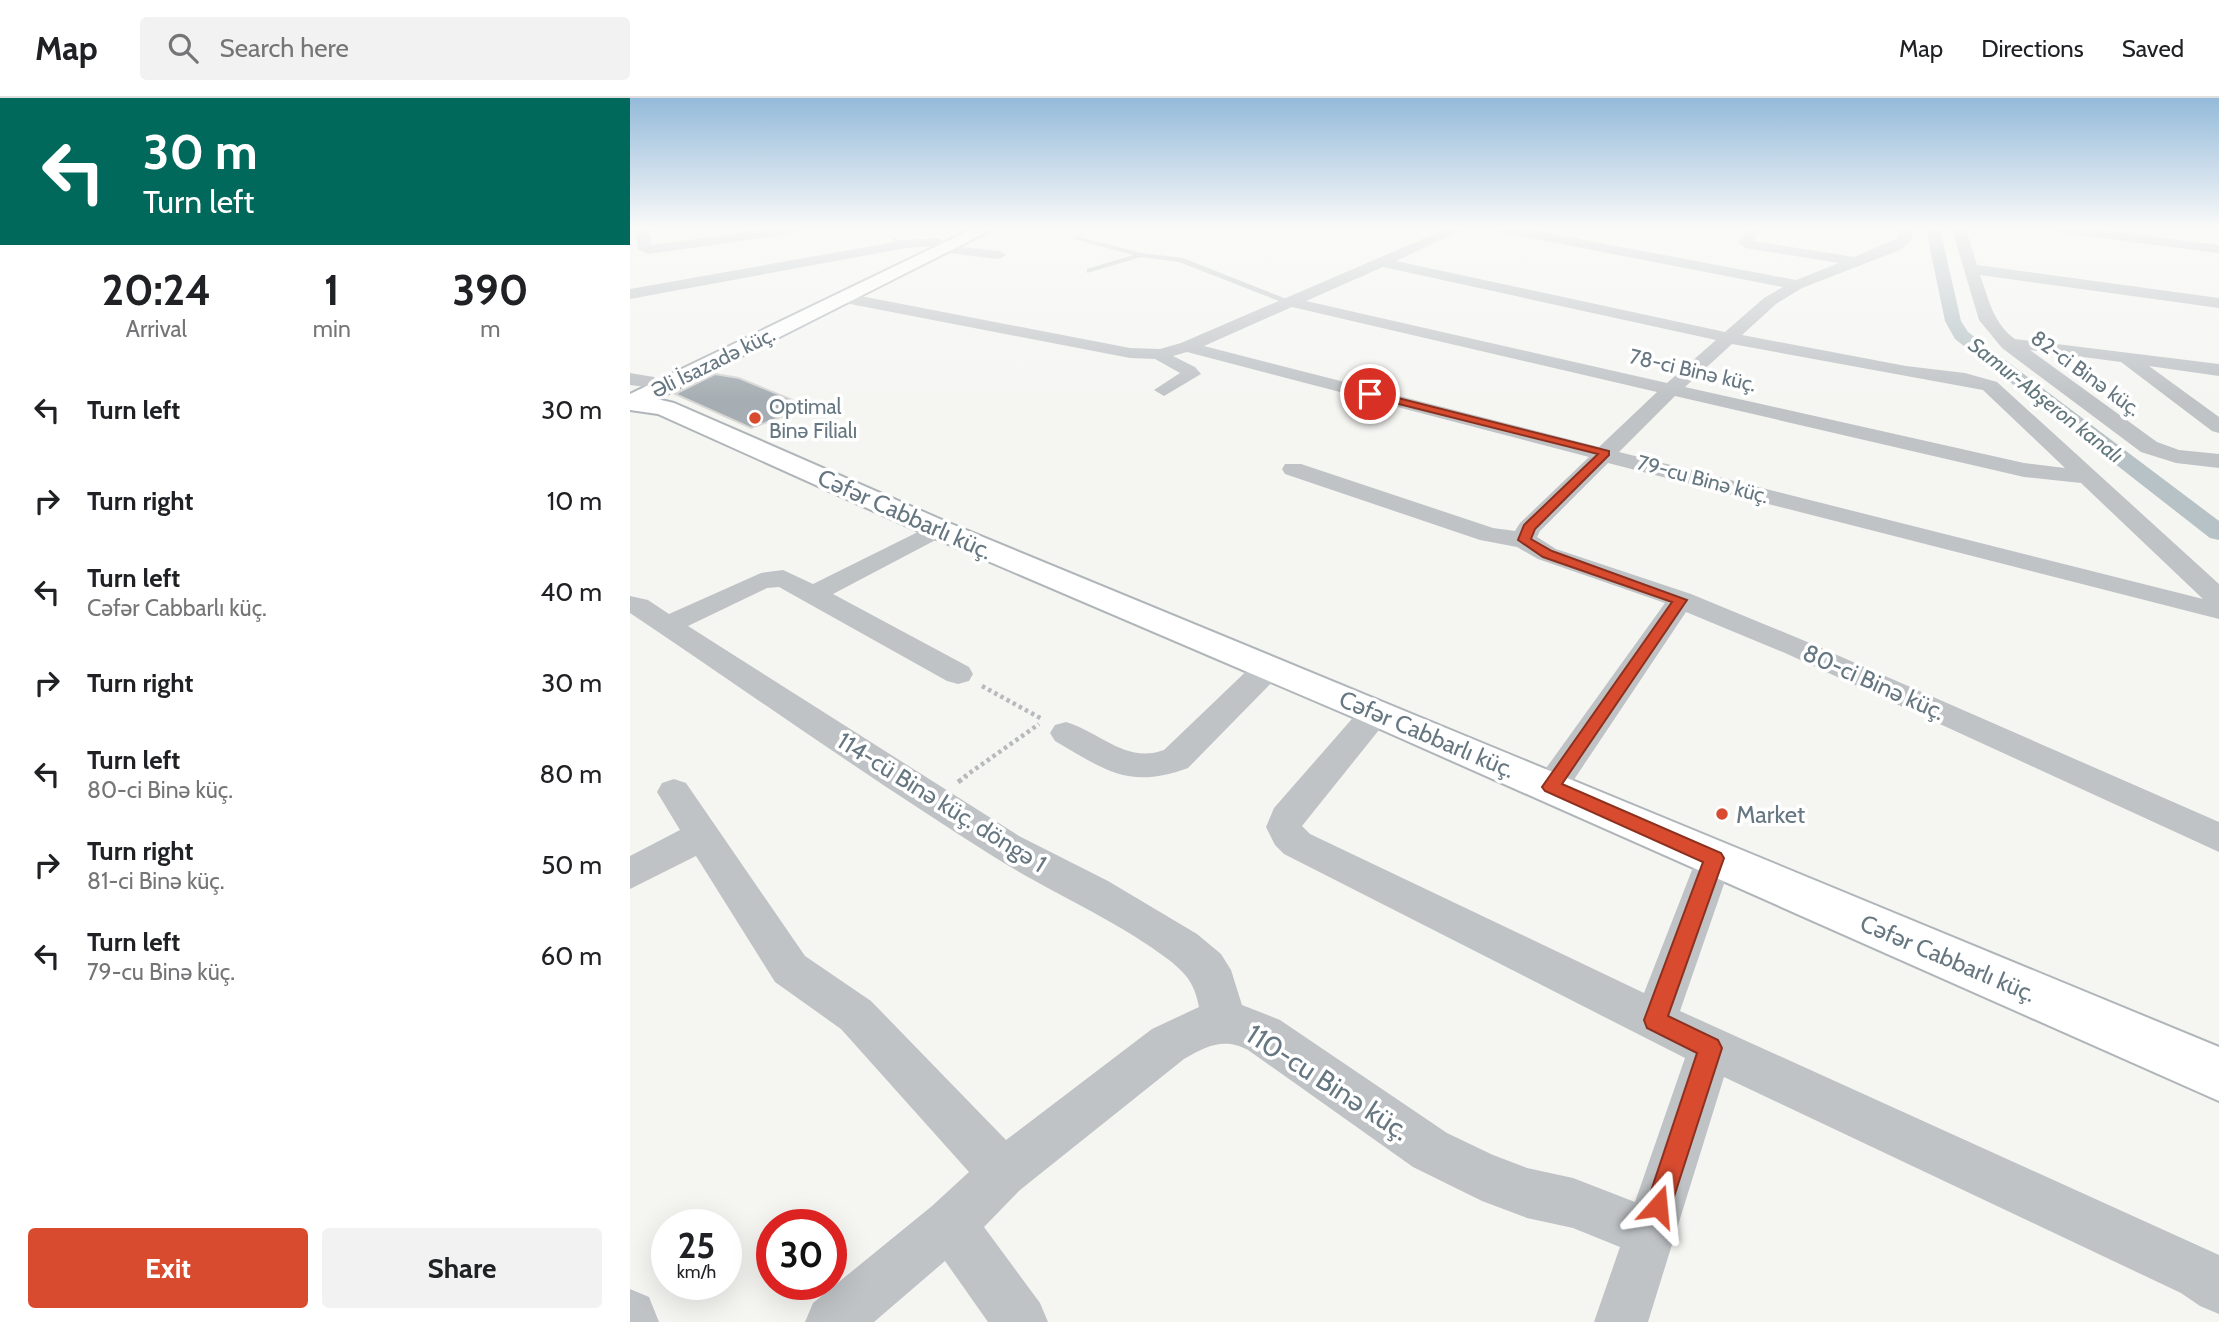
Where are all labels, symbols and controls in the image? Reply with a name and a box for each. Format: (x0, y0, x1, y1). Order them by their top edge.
search box (140, 17, 630, 80)
text: Map (35, 28, 98, 68)
icon: search (164, 29, 202, 67)
text: Search here (220, 32, 349, 64)
text: Map (1899, 34, 1943, 63)
text: Directions (1981, 34, 2084, 63)
text: Saved (2122, 34, 2184, 63)
text: 30 m (143, 122, 258, 181)
icon: left (28, 126, 119, 217)
text: Turn left (143, 182, 254, 221)
text: 20:24 (102, 264, 211, 316)
text: 1 (324, 264, 340, 316)
text: 390 (452, 264, 528, 316)
text: Arrival (126, 315, 187, 343)
text: min (313, 315, 351, 343)
text: m (480, 315, 500, 343)
street label: Əli İsazadə küç. (647, 321, 779, 403)
street label: 82-ci Binə küç. (2026, 325, 2146, 421)
water label: Samur-Abşeron kanalı (1964, 332, 2128, 468)
street label: 78-ci Binə küç. (1627, 343, 1759, 397)
pin (1340, 364, 1400, 424)
icon: arrive (1351, 375, 1389, 413)
icon: left (28, 391, 66, 429)
text: Turn left (87, 394, 180, 426)
text: 30 m (541, 394, 602, 426)
place label: Optimal Binə Filialı (769, 394, 857, 443)
marker: Optimal Binə Filialı (747, 410, 763, 426)
street label: 79-cu Binə küç. (1635, 449, 1771, 509)
street label: Cəfər Cabbarlı küç. (813, 463, 997, 565)
icon: right (28, 482, 66, 520)
text: Turn right (87, 485, 193, 517)
text: 10 m (547, 485, 602, 517)
text: Turn left (87, 562, 180, 594)
icon: left (28, 573, 66, 611)
text: 40 m (540, 576, 602, 608)
text: Cəfər Cabbarlı küç. (87, 594, 267, 622)
street label: 80-ci Binə küç. (1798, 638, 1950, 726)
icon: right (28, 664, 66, 702)
text: Turn right (87, 667, 193, 699)
text: 30 m (541, 667, 602, 699)
street label: Cəfər Cabbarlı küç. (1335, 684, 1519, 784)
street label: 114-cü Binə küç. döngə 1 (832, 726, 1052, 878)
text: Turn left (87, 744, 180, 776)
icon: left (28, 755, 66, 793)
text: 80 m (539, 758, 602, 790)
text: 80-ci Binə küç. (87, 776, 233, 804)
place label: Market (1736, 800, 1805, 829)
marker: Market (1714, 806, 1730, 822)
text: Turn right (87, 835, 193, 867)
icon: right (28, 846, 66, 884)
text: 50 m (541, 849, 602, 881)
text: 81-ci Binə küç. (87, 867, 225, 895)
street label: Cəfər Cabbarlı küç. (1856, 908, 2040, 1008)
text: Turn left (87, 926, 180, 958)
icon: left (28, 937, 66, 975)
text: 60 m (540, 940, 602, 972)
text: 79-cu Binə küç. (87, 958, 235, 986)
street label: 110-cu Binə küç. (1240, 1017, 1416, 1147)
position arrow (1621, 1169, 1695, 1243)
speed limit sign: 30 (756, 1209, 847, 1300)
text: 25 (678, 1224, 715, 1267)
button: Exit (28, 1228, 308, 1308)
button: Share (322, 1228, 602, 1308)
text: km/h (677, 1261, 716, 1283)

